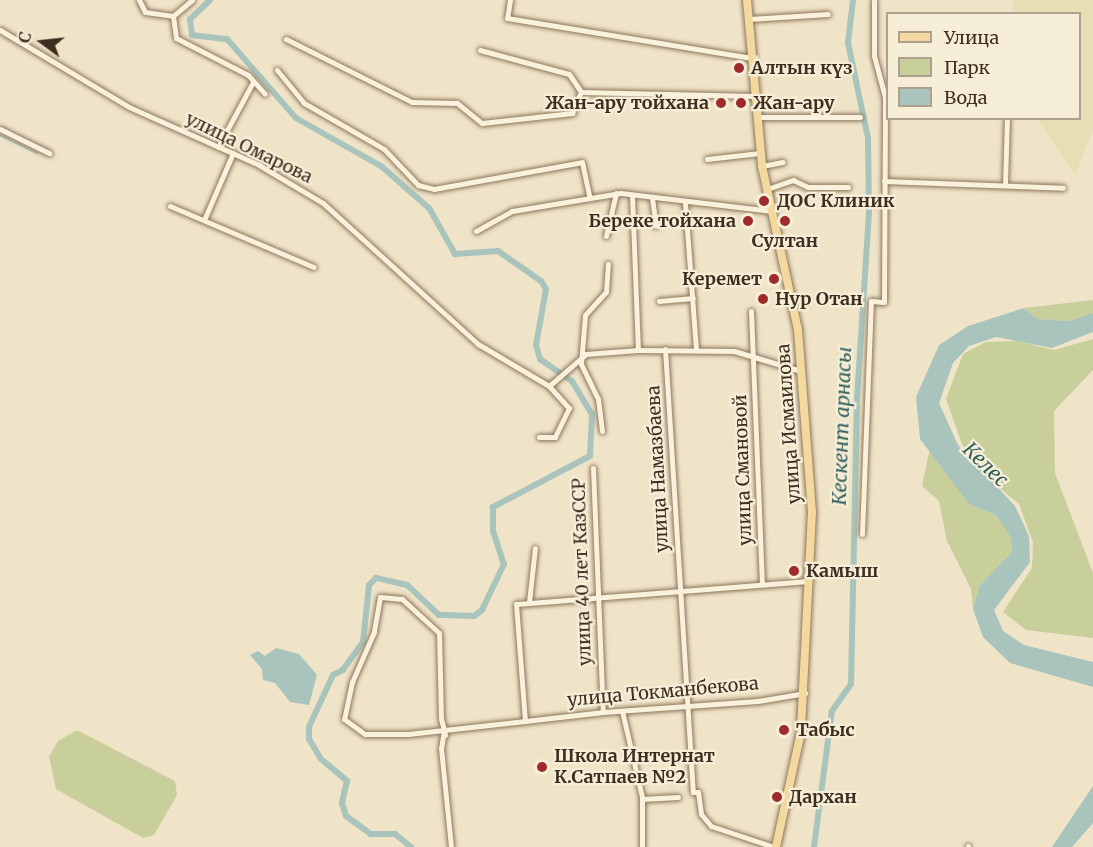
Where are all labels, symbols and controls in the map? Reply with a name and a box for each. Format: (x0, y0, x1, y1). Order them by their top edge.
north arrow (12, 12, 72, 72)
legend (886, 12, 1081, 120)
text: Улица (944, 26, 999, 49)
text: С (14, 30, 36, 45)
text: Парк (944, 56, 990, 79)
place label: Алтын күз (751, 57, 852, 79)
marker: Алтын күз (732, 61, 746, 75)
text: Вода (944, 86, 988, 109)
place label: Жан-ару тойхана (545, 92, 709, 114)
place label: Жан-ару (753, 92, 835, 114)
marker: Жан-ару тойхана (714, 96, 728, 110)
marker: Жан-ару (734, 96, 748, 110)
street label: улица Омарова (182, 108, 316, 188)
place label: ДОС Клиник (777, 190, 895, 212)
marker: ДОС Клиник (755, 192, 773, 210)
place label: Береке тойхана (588, 210, 736, 232)
marker: Береке тойхана (741, 214, 755, 228)
marker: Султан (778, 214, 792, 228)
place label: Султан (752, 230, 818, 252)
place label: Керемет (682, 268, 762, 290)
marker: Керемет (767, 272, 781, 286)
place label: Нур Отан (775, 288, 863, 310)
marker: Нур Отан (756, 292, 770, 306)
street label: улица Исмаилова (773, 343, 805, 505)
water label: Кескент арнасы (826, 346, 856, 506)
street label: улица Намазбаева (643, 385, 673, 553)
street label: улица Смановой (730, 394, 756, 546)
water label: Келес (958, 437, 1014, 491)
street label: улица 40 лет КазССР (568, 478, 596, 666)
place label: Камыш (806, 560, 878, 582)
marker: Камыш (787, 564, 801, 578)
street label: улица Токманбекова (566, 673, 760, 711)
place label: Табыс (796, 719, 855, 741)
marker: Табыс (777, 723, 791, 737)
place label: Школа Интернат К.Сатпаев №2 (554, 746, 715, 789)
marker: Школа Интернат К.Сатпаев №2 (535, 760, 549, 774)
place label: Дархан (789, 786, 857, 808)
marker: Дархан (770, 790, 784, 804)

